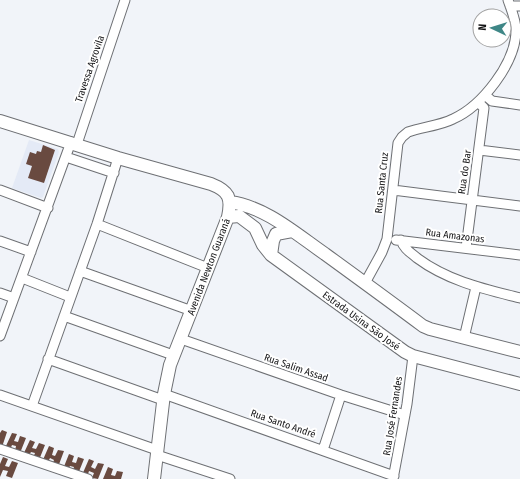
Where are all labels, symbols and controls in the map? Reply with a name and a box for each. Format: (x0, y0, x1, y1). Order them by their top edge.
north arrow (472, 8, 512, 48)
text: N (476, 24, 489, 31)
street label: Travessa Agrovila (73, 34, 107, 104)
street label: Rua do Bar (456, 149, 474, 195)
street label: Rua Santa Cruz (373, 152, 391, 214)
street label: Avenida Newton Guaraná (185, 217, 233, 317)
street label: Rua Amazonas (425, 226, 485, 246)
street label: Estrada Usina São José (320, 289, 402, 353)
street label: Rua Salim Assad (262, 351, 330, 385)
street label: Rua José Fernandes (381, 376, 405, 456)
street label: Rua Santo André (249, 407, 317, 441)

